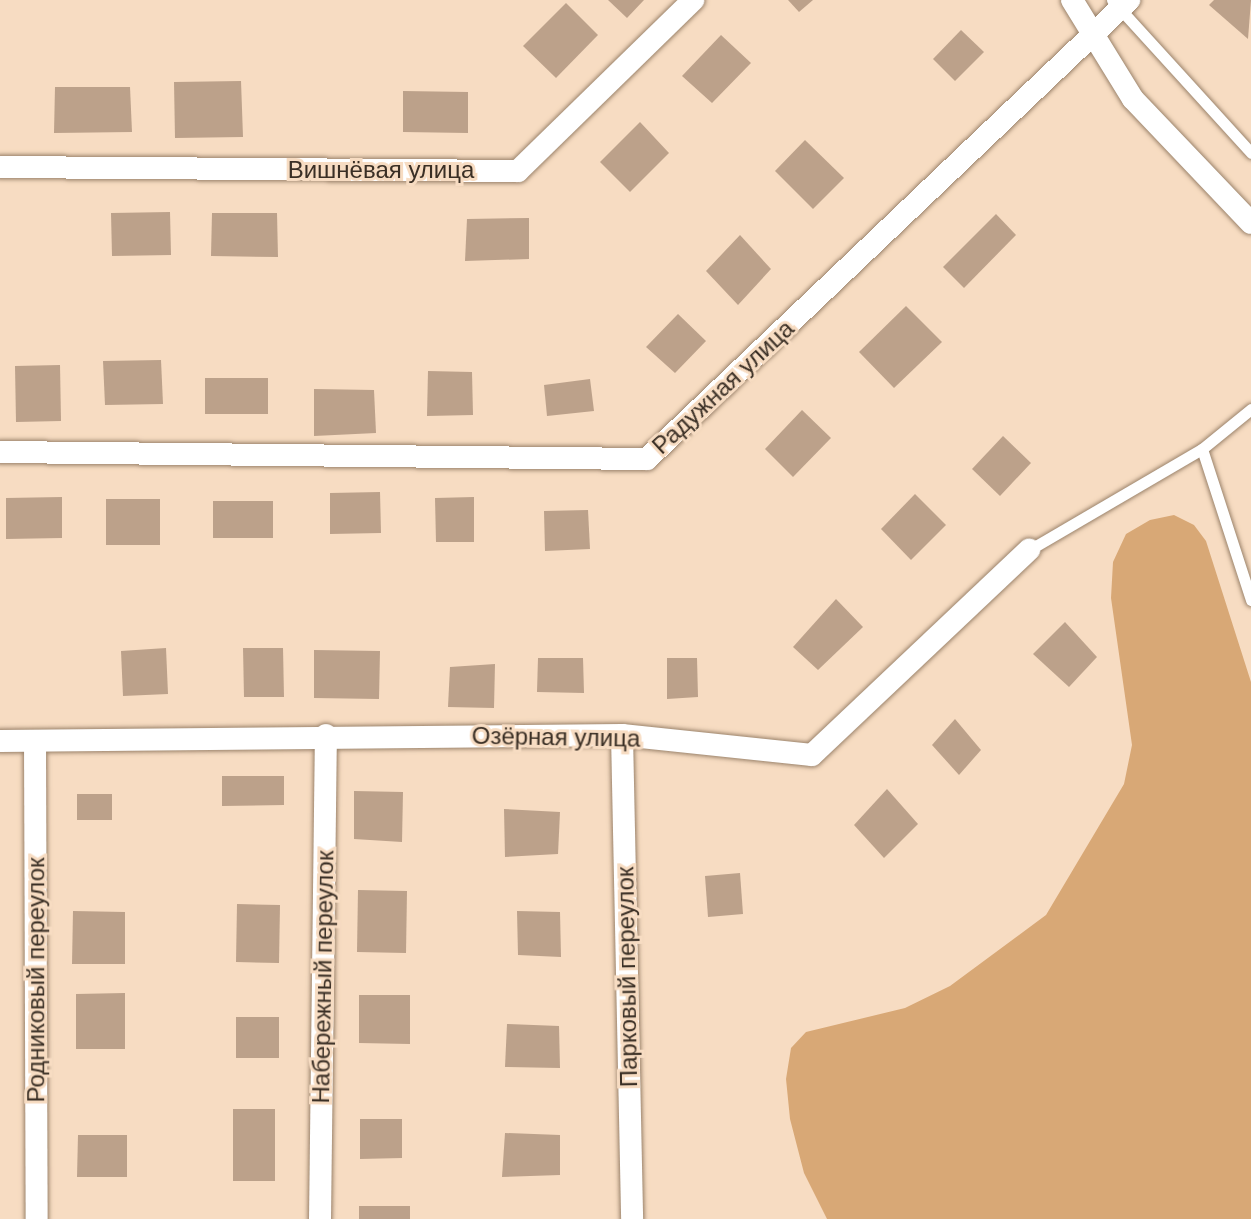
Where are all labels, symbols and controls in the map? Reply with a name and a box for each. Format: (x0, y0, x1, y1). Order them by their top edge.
street label: Вишнёвая улица (288, 156, 474, 184)
street label: Радужная улица (646, 314, 800, 460)
street label: Озёрная улица (471, 721, 641, 753)
street label: Набережный переулок (306, 850, 340, 1104)
street label: Родниковый переулок (22, 858, 50, 1102)
street label: Парковый переулок (611, 867, 643, 1087)

